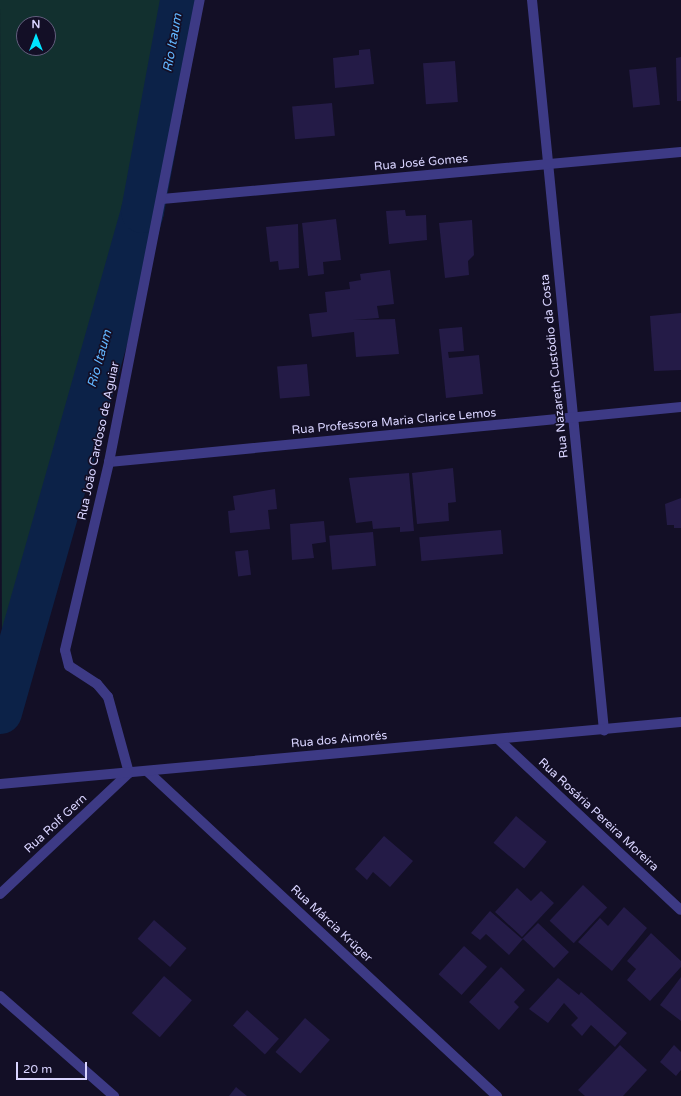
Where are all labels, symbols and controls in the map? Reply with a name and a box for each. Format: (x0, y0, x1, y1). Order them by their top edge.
water label: Rio Itaum (160, 12, 186, 74)
north arrow (16, 16, 56, 56)
text: N (32, 18, 40, 31)
street label: Rua José Gomes (373, 152, 469, 174)
street label: Rua Nazareth Custódio da Costa (538, 273, 572, 459)
water label: Rio Itaum (84, 328, 116, 390)
street label: Rua João Cardoso de Aguiar (75, 360, 123, 522)
street label: Rua Professora Maria Clarice Lemos (291, 406, 497, 438)
street label: Rua dos Aimorés (290, 729, 388, 751)
street label: Rua Rosária Pereira Moreira (535, 755, 661, 875)
street label: Rua Rolf Gern (22, 791, 90, 857)
street label: Rua Márcia Krüger (287, 882, 375, 966)
scale bar (18, 1054, 89, 1080)
text: 20 m (23, 1062, 52, 1076)

